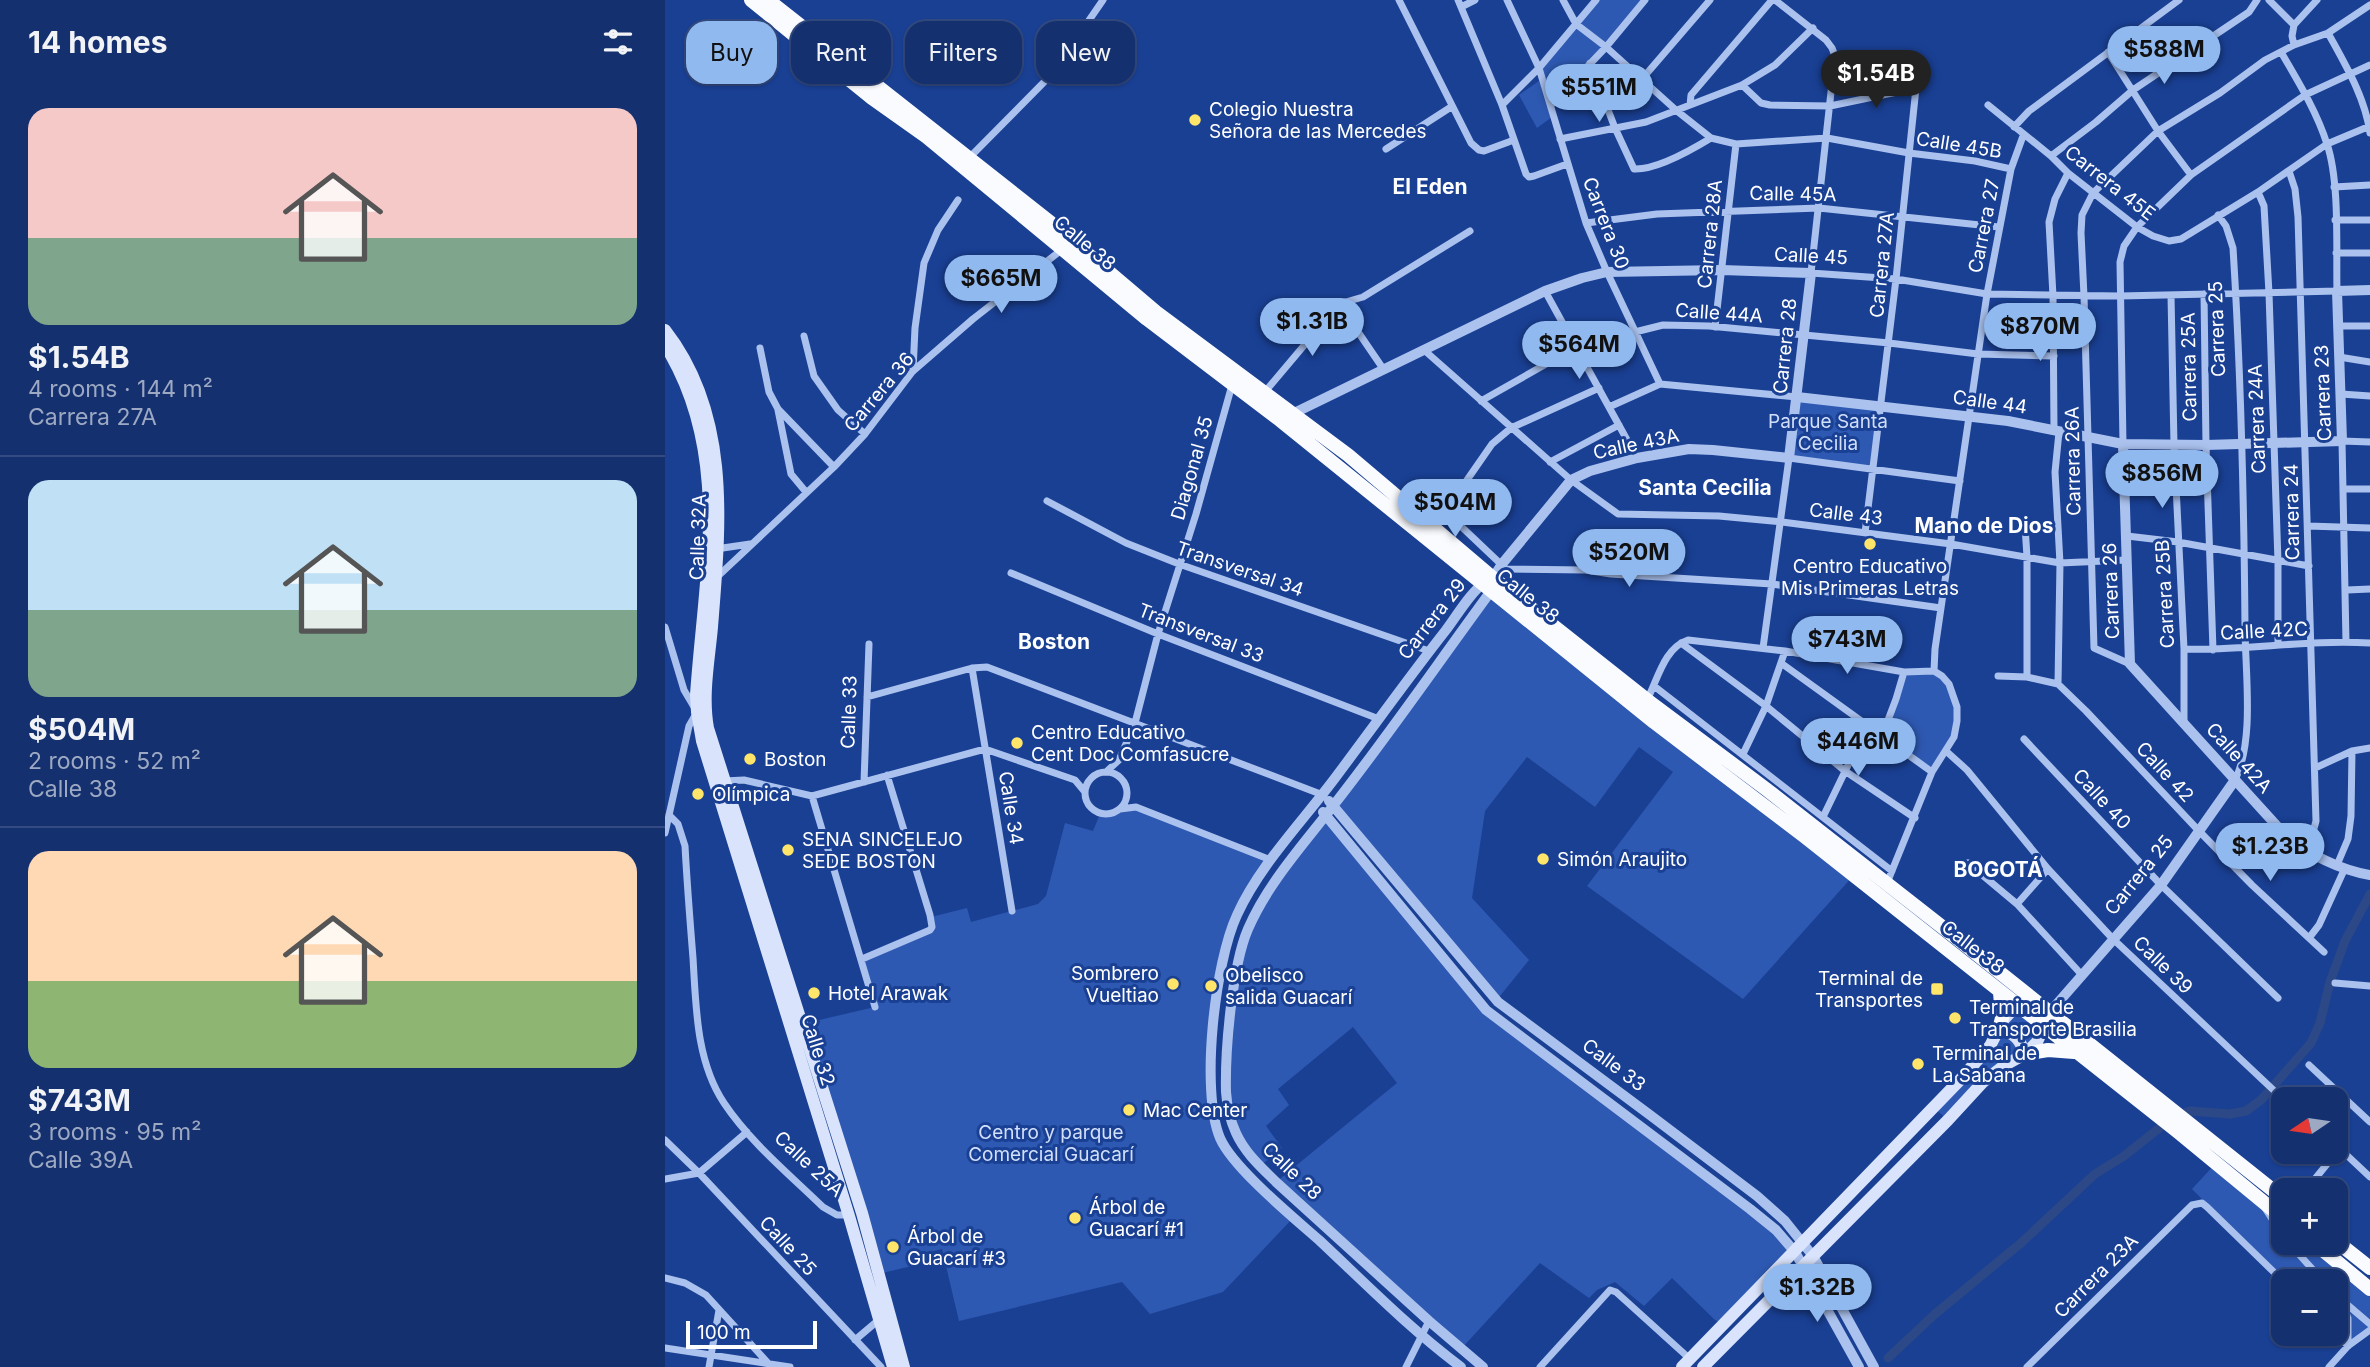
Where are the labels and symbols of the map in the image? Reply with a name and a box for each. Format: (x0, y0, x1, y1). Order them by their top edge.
pin: $588M (2115, 27, 2213, 86)
pin: $1.54B (1819, 50, 1933, 110)
pin: $551M (1550, 64, 1648, 124)
place label: Colegio Nuestra Señora de las Mercedes (1209, 98, 1427, 143)
marker: Colegio Nuestra Señora de las Mercedes (1187, 112, 1203, 128)
street label: Calle 45B (1915, 127, 2003, 163)
street label: Carrera 45E (2060, 141, 2160, 225)
district label: El Eden (1393, 174, 1468, 199)
street label: Carrera 30 (1578, 174, 1634, 272)
street label: Carrera 27 (1964, 177, 2004, 275)
street label: Carrera 28A (1693, 178, 1727, 290)
street label: Calle 45A (1749, 182, 1837, 206)
street label: Calle 38 (1049, 211, 1121, 275)
street label: Carrera 27A (1865, 211, 1899, 319)
street label: Calle 45 (1773, 243, 1849, 269)
pin: $665M (952, 256, 1050, 315)
street label: Carrera 25 (2204, 281, 2230, 377)
street label: Carrera 28 (1769, 297, 1801, 395)
pin: $1.31B (1255, 298, 1369, 358)
street label: Calle 44A (1674, 298, 1764, 328)
pin: $870M (1991, 304, 2089, 363)
street label: Carrera 25A (2177, 312, 2201, 422)
pin: $564M (1530, 322, 1628, 381)
street label: Carrera 23 (2310, 344, 2336, 442)
street label: Carrera 36 (839, 348, 919, 436)
street label: Carrera 24A (2244, 364, 2270, 474)
street label: Calle 44 (1951, 385, 2029, 419)
street label: Carrera 26A (2061, 406, 2085, 516)
park label: Parque Santa Cecilia (1768, 410, 1888, 455)
street label: Diagonal 35 (1166, 413, 1218, 523)
street label: Calle 43A (1591, 424, 1681, 464)
pin: $856M (2113, 450, 2211, 510)
street label: Carrera 24 (2280, 463, 2304, 561)
district label: Santa Cecilia (1638, 475, 1772, 500)
pin: $504M (1406, 480, 1504, 539)
street label: Calle 32A (685, 493, 711, 581)
street label: Calle 43 (1808, 498, 1884, 530)
district label: Mano de Dios (1915, 513, 2053, 538)
pin: $520M (1580, 530, 1678, 589)
street label: Transversal 34 (1173, 536, 1307, 602)
marker: Centro Educativo Mis Primeras Letras (1862, 536, 1878, 552)
street label: Carrera 25B (2151, 539, 2179, 649)
street label: Carrera 26 (2098, 542, 2124, 640)
place label: Centro Educativo Mis Primeras Letras (1781, 555, 1959, 600)
street label: Calle 38 (1492, 564, 1564, 628)
street label: Carrera 29 (1393, 574, 1471, 664)
street label: Transversal 33 (1135, 598, 1267, 668)
pin: $743M (1798, 616, 1896, 676)
street label: Calle 42C (2219, 617, 2309, 645)
district label: Boston (1018, 629, 1090, 654)
street label: Calle 33 (836, 675, 862, 749)
pin: $446M (1809, 718, 1907, 778)
street label: Calle 42A (2201, 718, 2277, 798)
place label: Centro Educativo Cent Doc Comfasucre (1031, 721, 1229, 766)
marker: Centro Educativo Cent Doc Comfasucre (1009, 735, 1025, 751)
street label: Calle 42 (2131, 737, 2199, 807)
place label: Boston (764, 748, 827, 771)
marker: Boston (742, 751, 758, 767)
street label: Calle 40 (2068, 764, 2136, 834)
street label: Calle 34 (994, 770, 1028, 846)
place label: Olímpica (712, 783, 790, 806)
marker: Olímpica (690, 786, 706, 802)
pin: $1.23B (2213, 824, 2327, 883)
place label: SENA SINCELEJO SEDE BOSTON (802, 828, 963, 873)
street label: Carrera 25 (2100, 830, 2178, 920)
marker: SENA SINCELEJO SEDE BOSTON (780, 842, 796, 858)
place label: Simón Araujito (1557, 848, 1687, 871)
marker: Simón Araujito (1535, 851, 1551, 867)
district label: BOGOTÁ (1953, 856, 2043, 882)
street label: Calle 38 (1937, 915, 2009, 979)
street label: Calle 39 (2129, 931, 2197, 999)
place label: Sombrero Vueltiao (1071, 962, 1159, 1007)
place label: Obelisco salida Guacarí (1225, 964, 1353, 1009)
place label: Terminal de Transportes (1815, 967, 1923, 1012)
marker: Sombrero Vueltiao (1165, 976, 1181, 992)
marker: Obelisco salida Guacarí (1203, 978, 1219, 994)
marker: Terminal de Transportes (1929, 981, 1945, 997)
place label: Hotel Arawak (828, 982, 949, 1005)
marker: Hotel Arawak (806, 985, 822, 1001)
place label: Terminal de Transporte Brasilia (1969, 996, 2137, 1041)
marker: Terminal de Transporte Brasilia (1947, 1010, 1963, 1026)
street label: Calle 32 (796, 1011, 840, 1089)
street label: Calle 33 (1578, 1034, 1650, 1096)
place label: Terminal de La Sabana (1932, 1042, 2037, 1087)
marker: Terminal de La Sabana (1910, 1056, 1926, 1072)
north arrow (2271, 1087, 2349, 1164)
place label: Mac Center (1143, 1099, 1247, 1122)
marker: Mac Center (1121, 1102, 1137, 1118)
park label: Centro y parque Comercial Guacarí (968, 1121, 1134, 1166)
street label: Calle 25A (770, 1126, 848, 1202)
street label: Calle 28 (1258, 1137, 1326, 1205)
place label: Árbol de Guacarí #1 (1089, 1195, 1184, 1241)
marker: Árbol de Guacarí #1 (1067, 1210, 1083, 1226)
street label: Calle 25 (755, 1211, 821, 1281)
place label: Árbol de Guacarí #3 (907, 1224, 1006, 1270)
street label: Carrera 23A (2049, 1229, 2143, 1323)
marker: Árbol de Guacarí #3 (885, 1239, 901, 1255)
pin: $1.32B (1760, 1264, 1874, 1324)
scale bar (686, 1318, 817, 1350)

